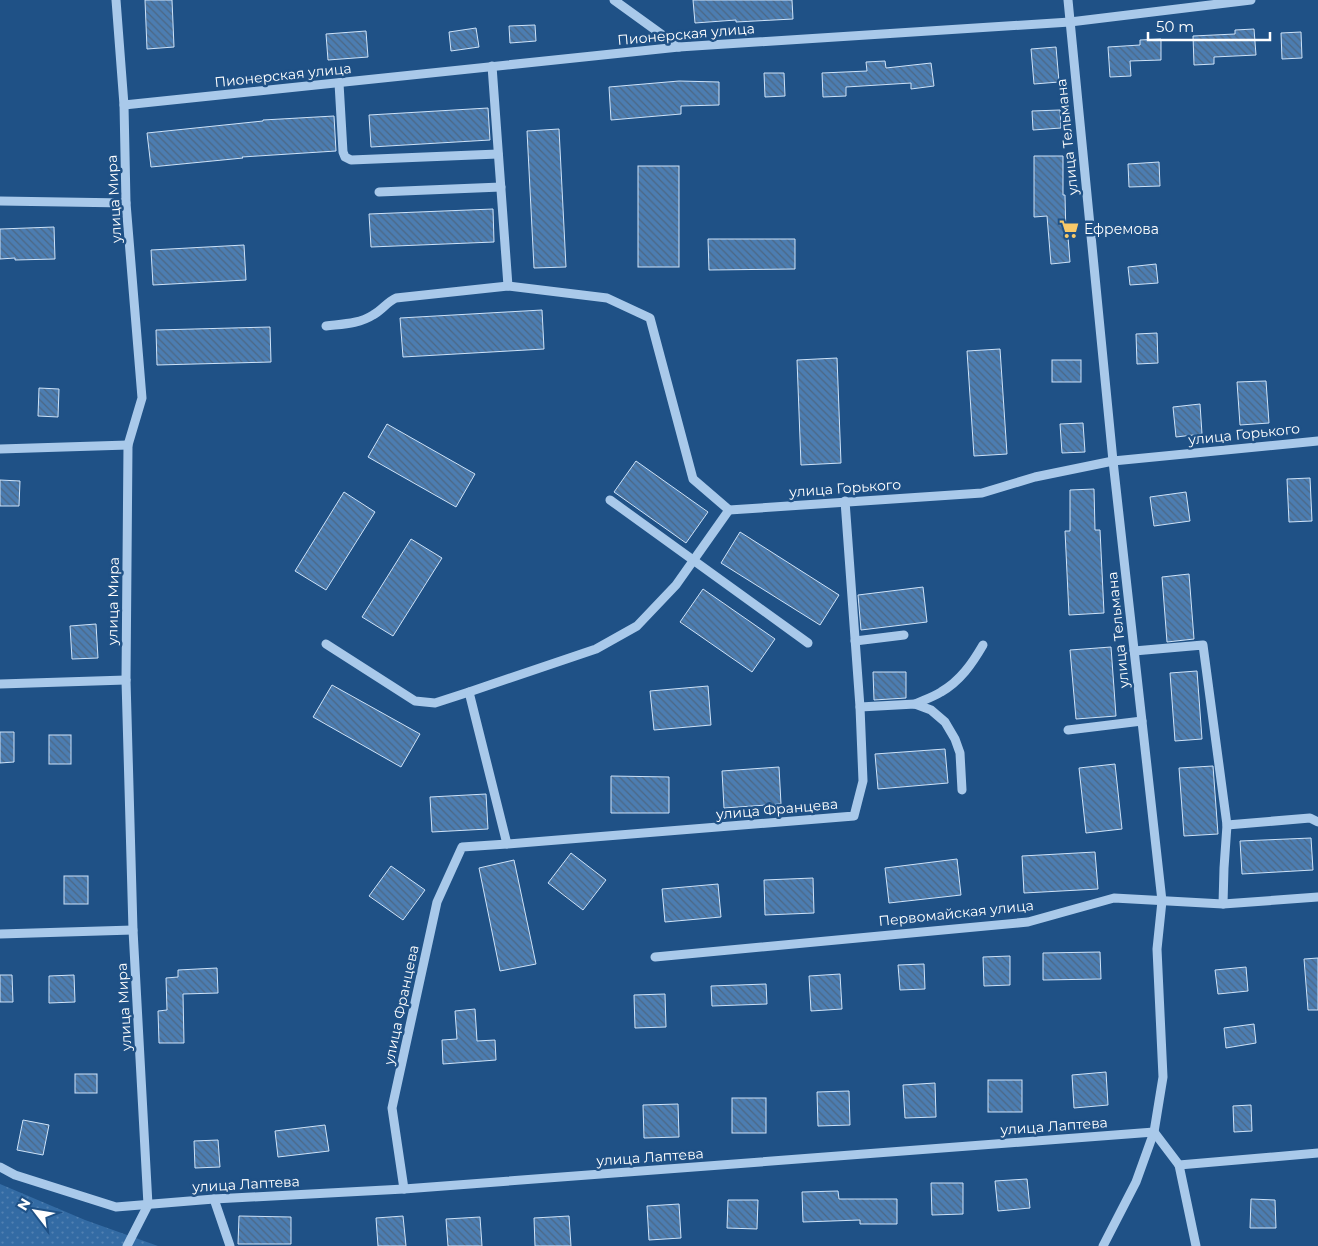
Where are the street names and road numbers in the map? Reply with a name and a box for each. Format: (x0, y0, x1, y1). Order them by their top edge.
street label: Пионерская улица (617, 19, 755, 49)
street label: Пионерская улица (214, 59, 352, 91)
street label: улица Тельмана (1052, 78, 1082, 197)
street label: улица Мира (103, 154, 125, 245)
street label: улица Горького (1186, 419, 1301, 449)
street label: улица Горького (787, 475, 902, 501)
street label: улица Мира (103, 557, 123, 646)
street label: улица Тельмана (1103, 571, 1133, 690)
street label: улица Францева (714, 795, 839, 823)
street label: Первомайская улица (877, 896, 1035, 930)
street label: улица Францева (379, 943, 423, 1068)
street label: улица Мира (113, 962, 135, 1053)
street label: улица Лаптева (999, 1113, 1108, 1139)
street label: улица Лаптева (595, 1144, 704, 1170)
street label: улица Лаптева (191, 1172, 300, 1196)

